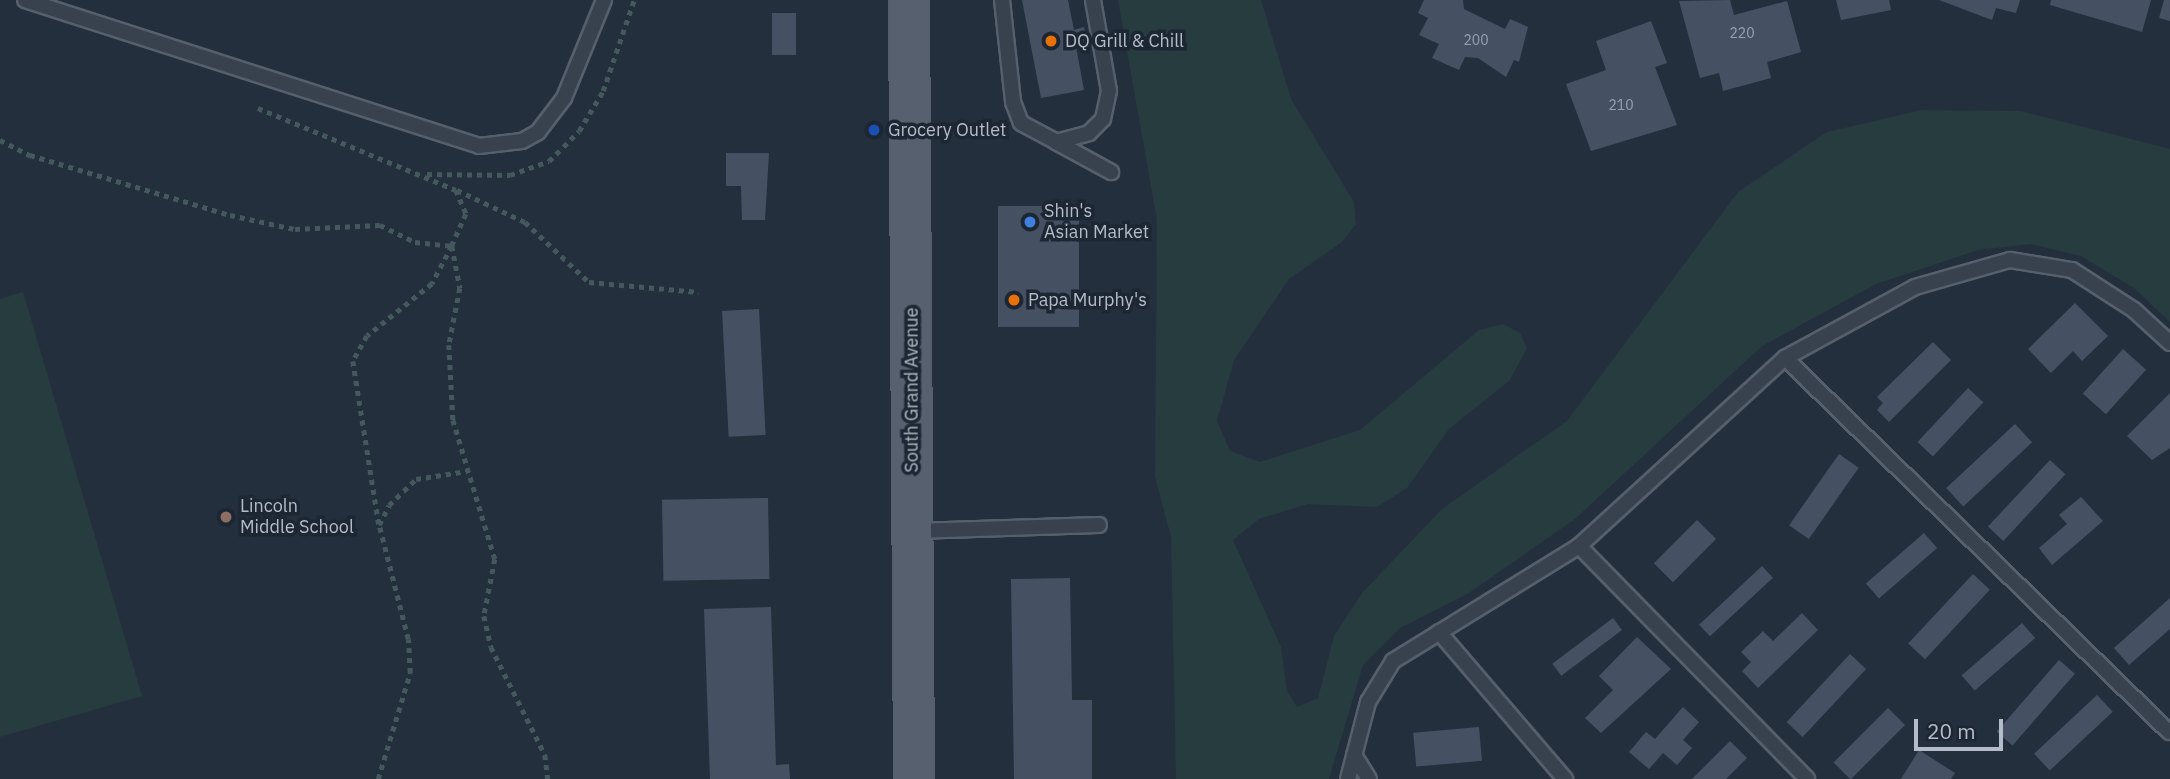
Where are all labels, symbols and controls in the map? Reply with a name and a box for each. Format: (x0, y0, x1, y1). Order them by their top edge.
house number: 220 (1729, 25, 1755, 41)
place label: DQ Grill & Chill (1065, 30, 1184, 52)
house number: 200 (1463, 32, 1489, 48)
marker: DQ Grill & Chill (1043, 33, 1059, 49)
house number: 210 (1608, 97, 1634, 113)
place label: Grocery Outlet (888, 119, 1006, 141)
marker: Grocery Outlet (866, 122, 882, 138)
place label: Shin's Asian Market (1044, 201, 1149, 244)
marker: Shin's Asian Market (1022, 214, 1038, 230)
place label: Papa Murphy's (1028, 289, 1147, 311)
marker: Papa Murphy's (1006, 292, 1022, 308)
street label: South Grand Avenue (901, 307, 923, 473)
place label: Lincoln Middle School (240, 496, 354, 538)
marker: Lincoln Middle School (218, 509, 234, 525)
scale bar (1918, 706, 2007, 750)
text: 20 m (1927, 717, 1976, 745)

